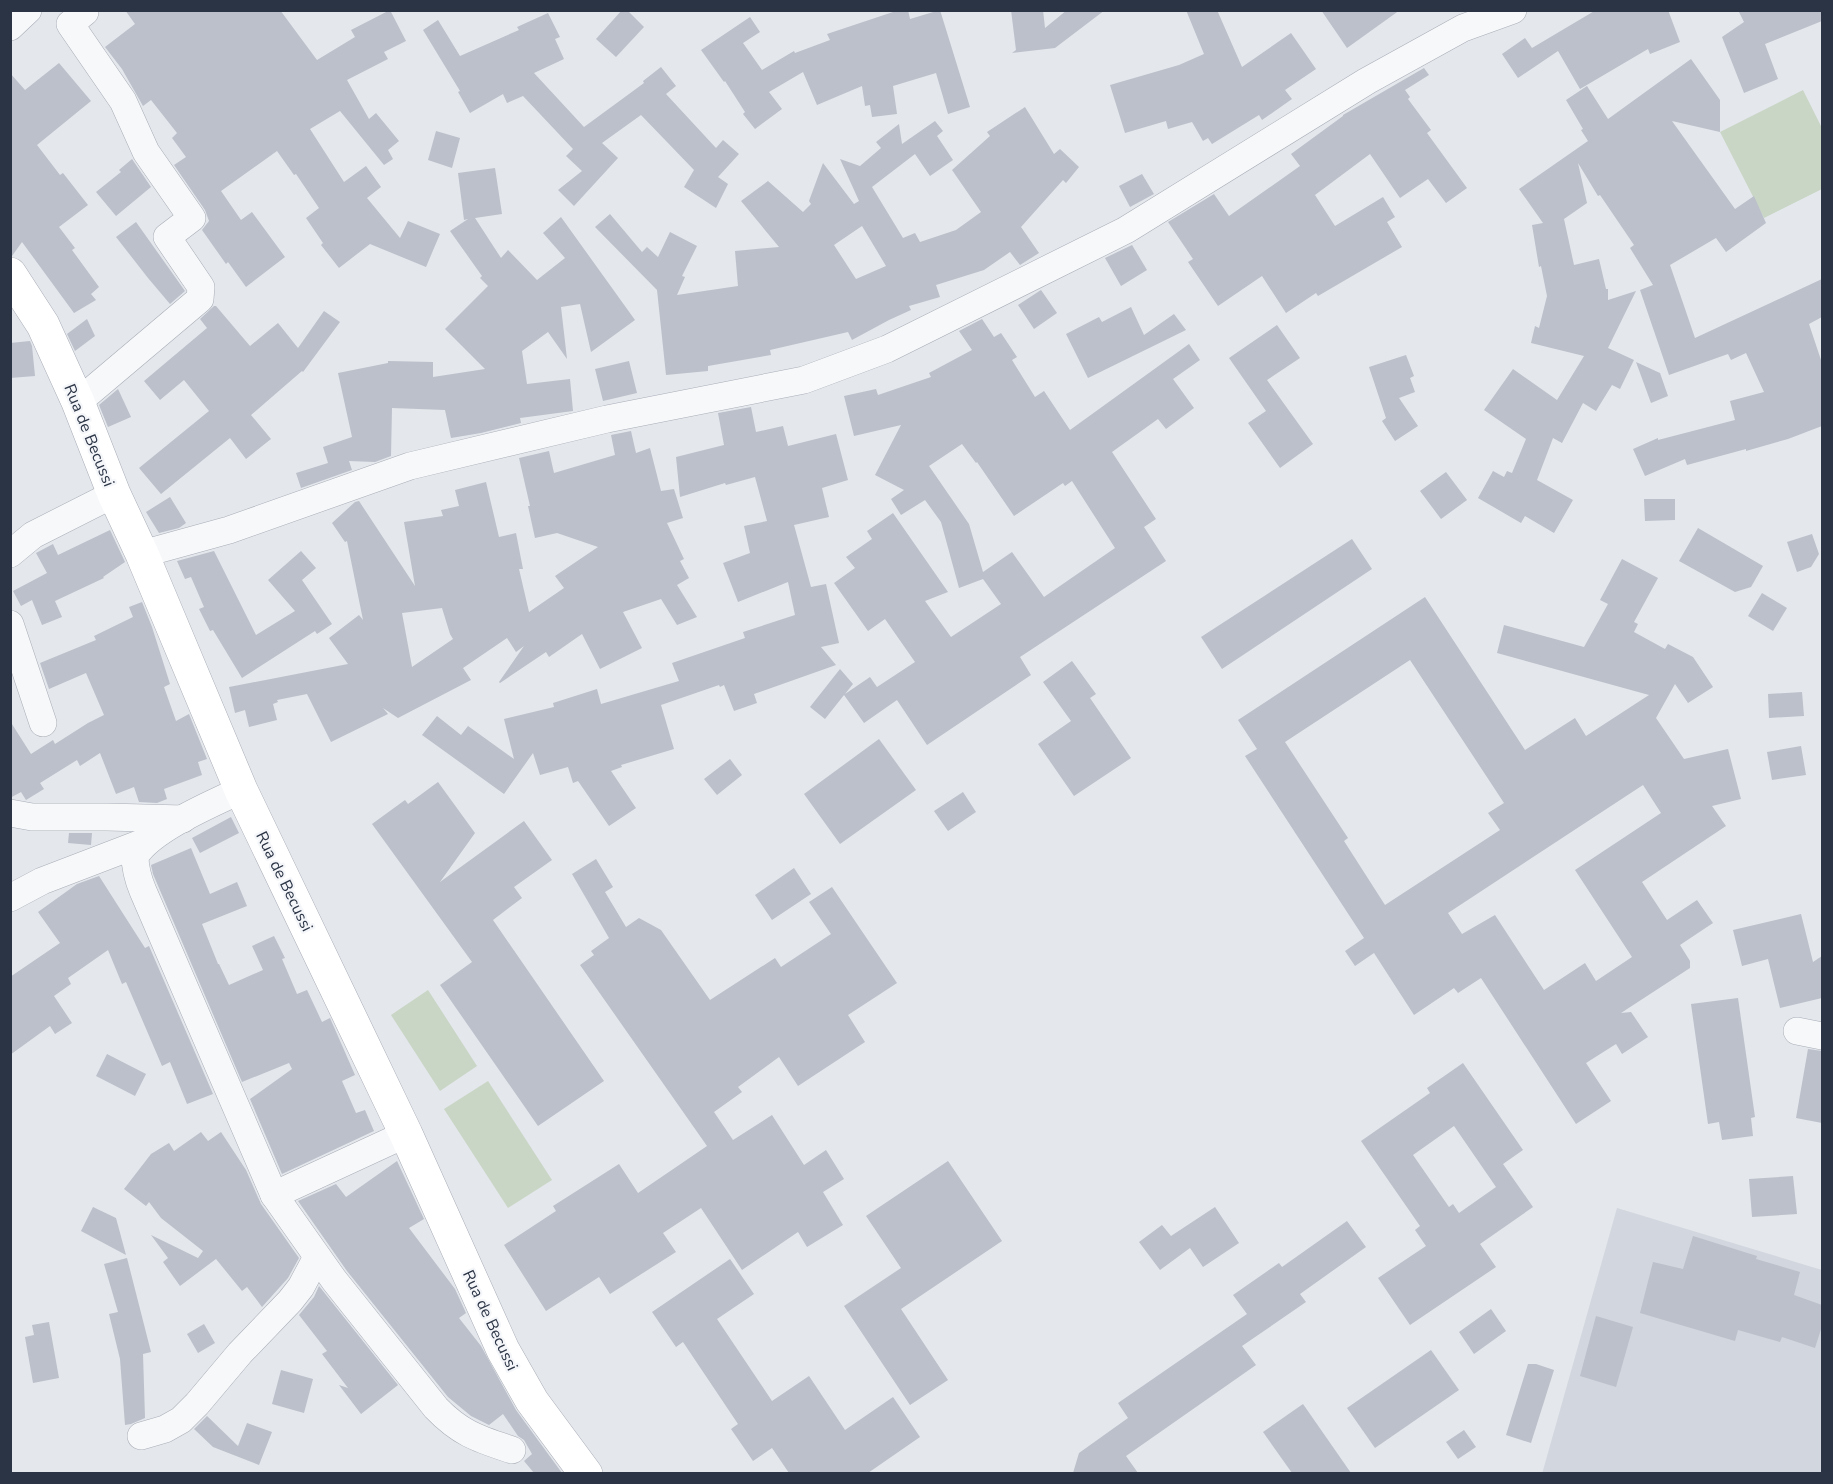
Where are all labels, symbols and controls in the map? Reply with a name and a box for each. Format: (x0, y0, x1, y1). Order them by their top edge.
street label: Rua de Becussi (58, 381, 120, 490)
street label: Rua de Becussi (250, 828, 318, 935)
street label: Rua de Becussi (457, 1266, 523, 1374)

